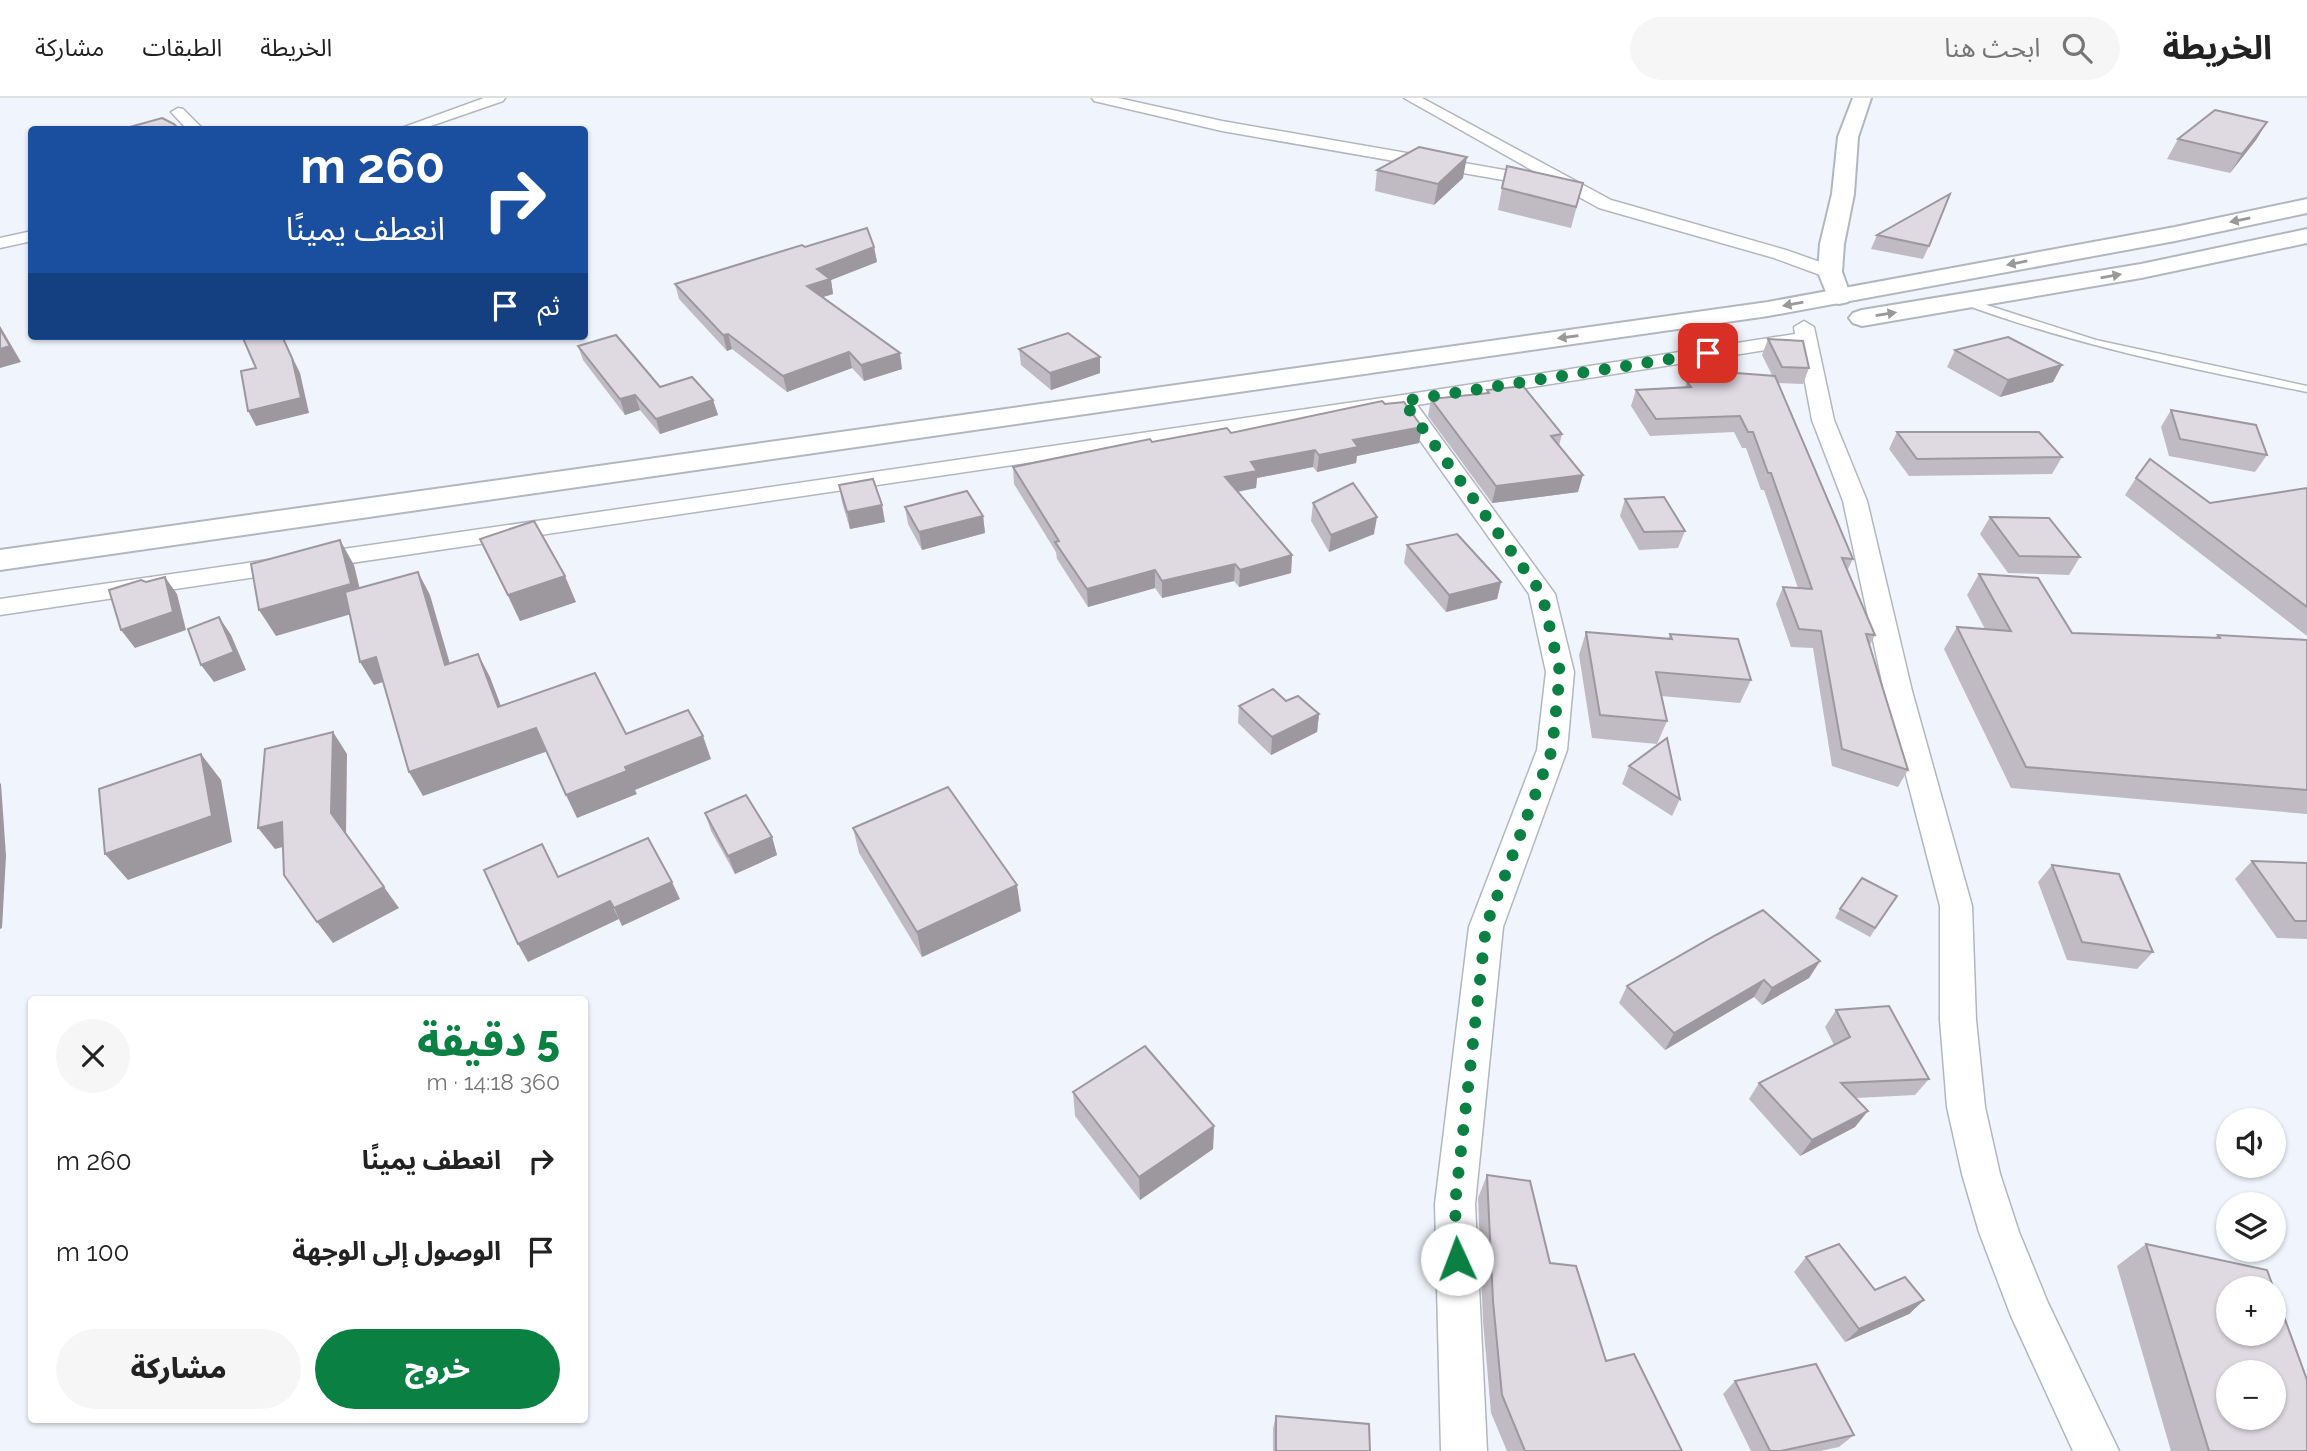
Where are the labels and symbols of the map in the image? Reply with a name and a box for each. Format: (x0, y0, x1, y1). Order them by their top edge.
one-way arrow (2229, 215, 2251, 226)
one-way arrow (2006, 258, 2028, 269)
one-way arrow (2100, 270, 2122, 281)
one-way arrow (1782, 299, 1804, 310)
one-way arrow (1875, 308, 1897, 319)
pin (1678, 323, 1738, 383)
one-way arrow (1557, 332, 1579, 343)
position arrow (1420, 1222, 1494, 1296)

